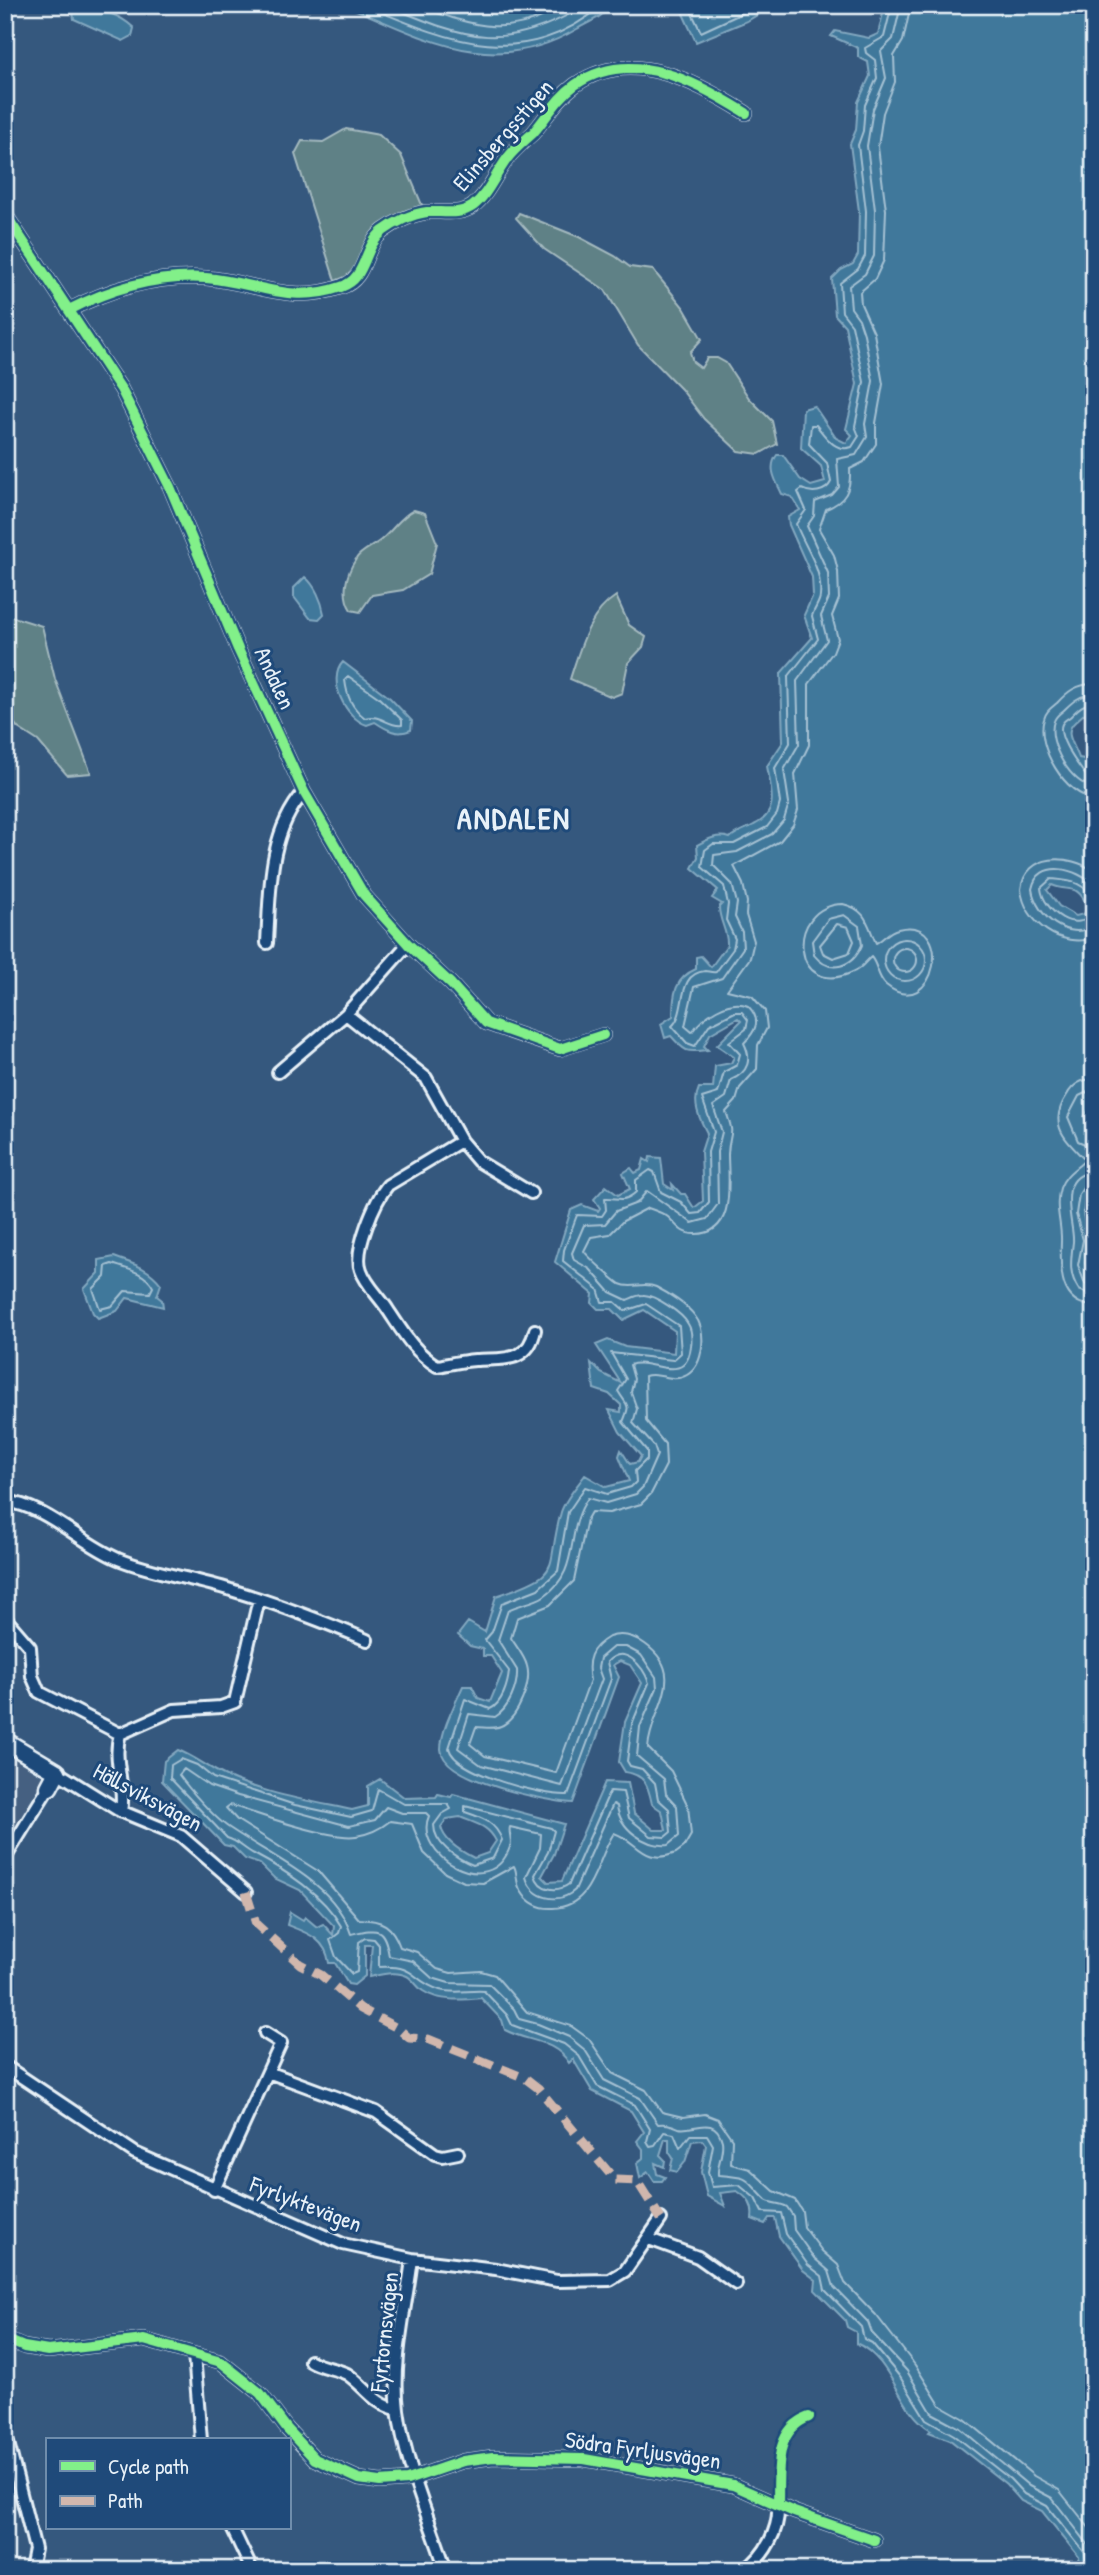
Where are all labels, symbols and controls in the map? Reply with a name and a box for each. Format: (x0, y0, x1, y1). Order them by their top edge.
street label: Elinsbergsstigen (445, 72, 560, 197)
street label: Andalen (248, 642, 303, 714)
district label: ANDALEN (457, 798, 571, 838)
street label: Hällsviksvägen (88, 1755, 208, 1838)
street label: Fyrlyktevägen (245, 2168, 367, 2239)
street label: Fyrtornsvägen (362, 2270, 405, 2394)
street label: Södra Fyrljusvägen (563, 2423, 723, 2476)
legend (46, 2438, 290, 2530)
text: Cycle path (108, 2452, 189, 2481)
text: Path (108, 2486, 143, 2515)

